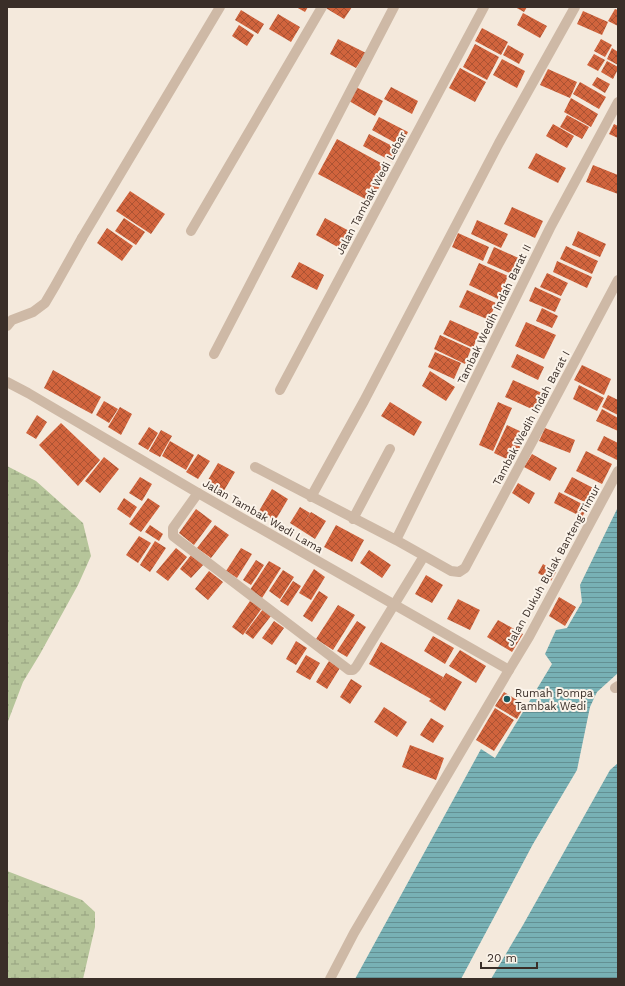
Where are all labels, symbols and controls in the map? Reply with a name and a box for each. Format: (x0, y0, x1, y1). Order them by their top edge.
street label: Jalan Tambak Wedi Lebar (333, 129, 410, 257)
street label: Tambak Wedih Indah Barat II (455, 242, 534, 386)
street label: Tambak Wedih Indah Barat I (490, 349, 573, 488)
street label: Jalan Tambak Wedi Lama (200, 477, 325, 556)
street label: Jalan Dukuh Bulak Banteng Timur (504, 482, 604, 648)
place label: Rumah Pompa Tambak Wedi (515, 687, 593, 713)
marker: Rumah Pompa Tambak Wedi (502, 694, 512, 704)
scale bar (481, 944, 537, 970)
text: 20 m (487, 951, 517, 965)

